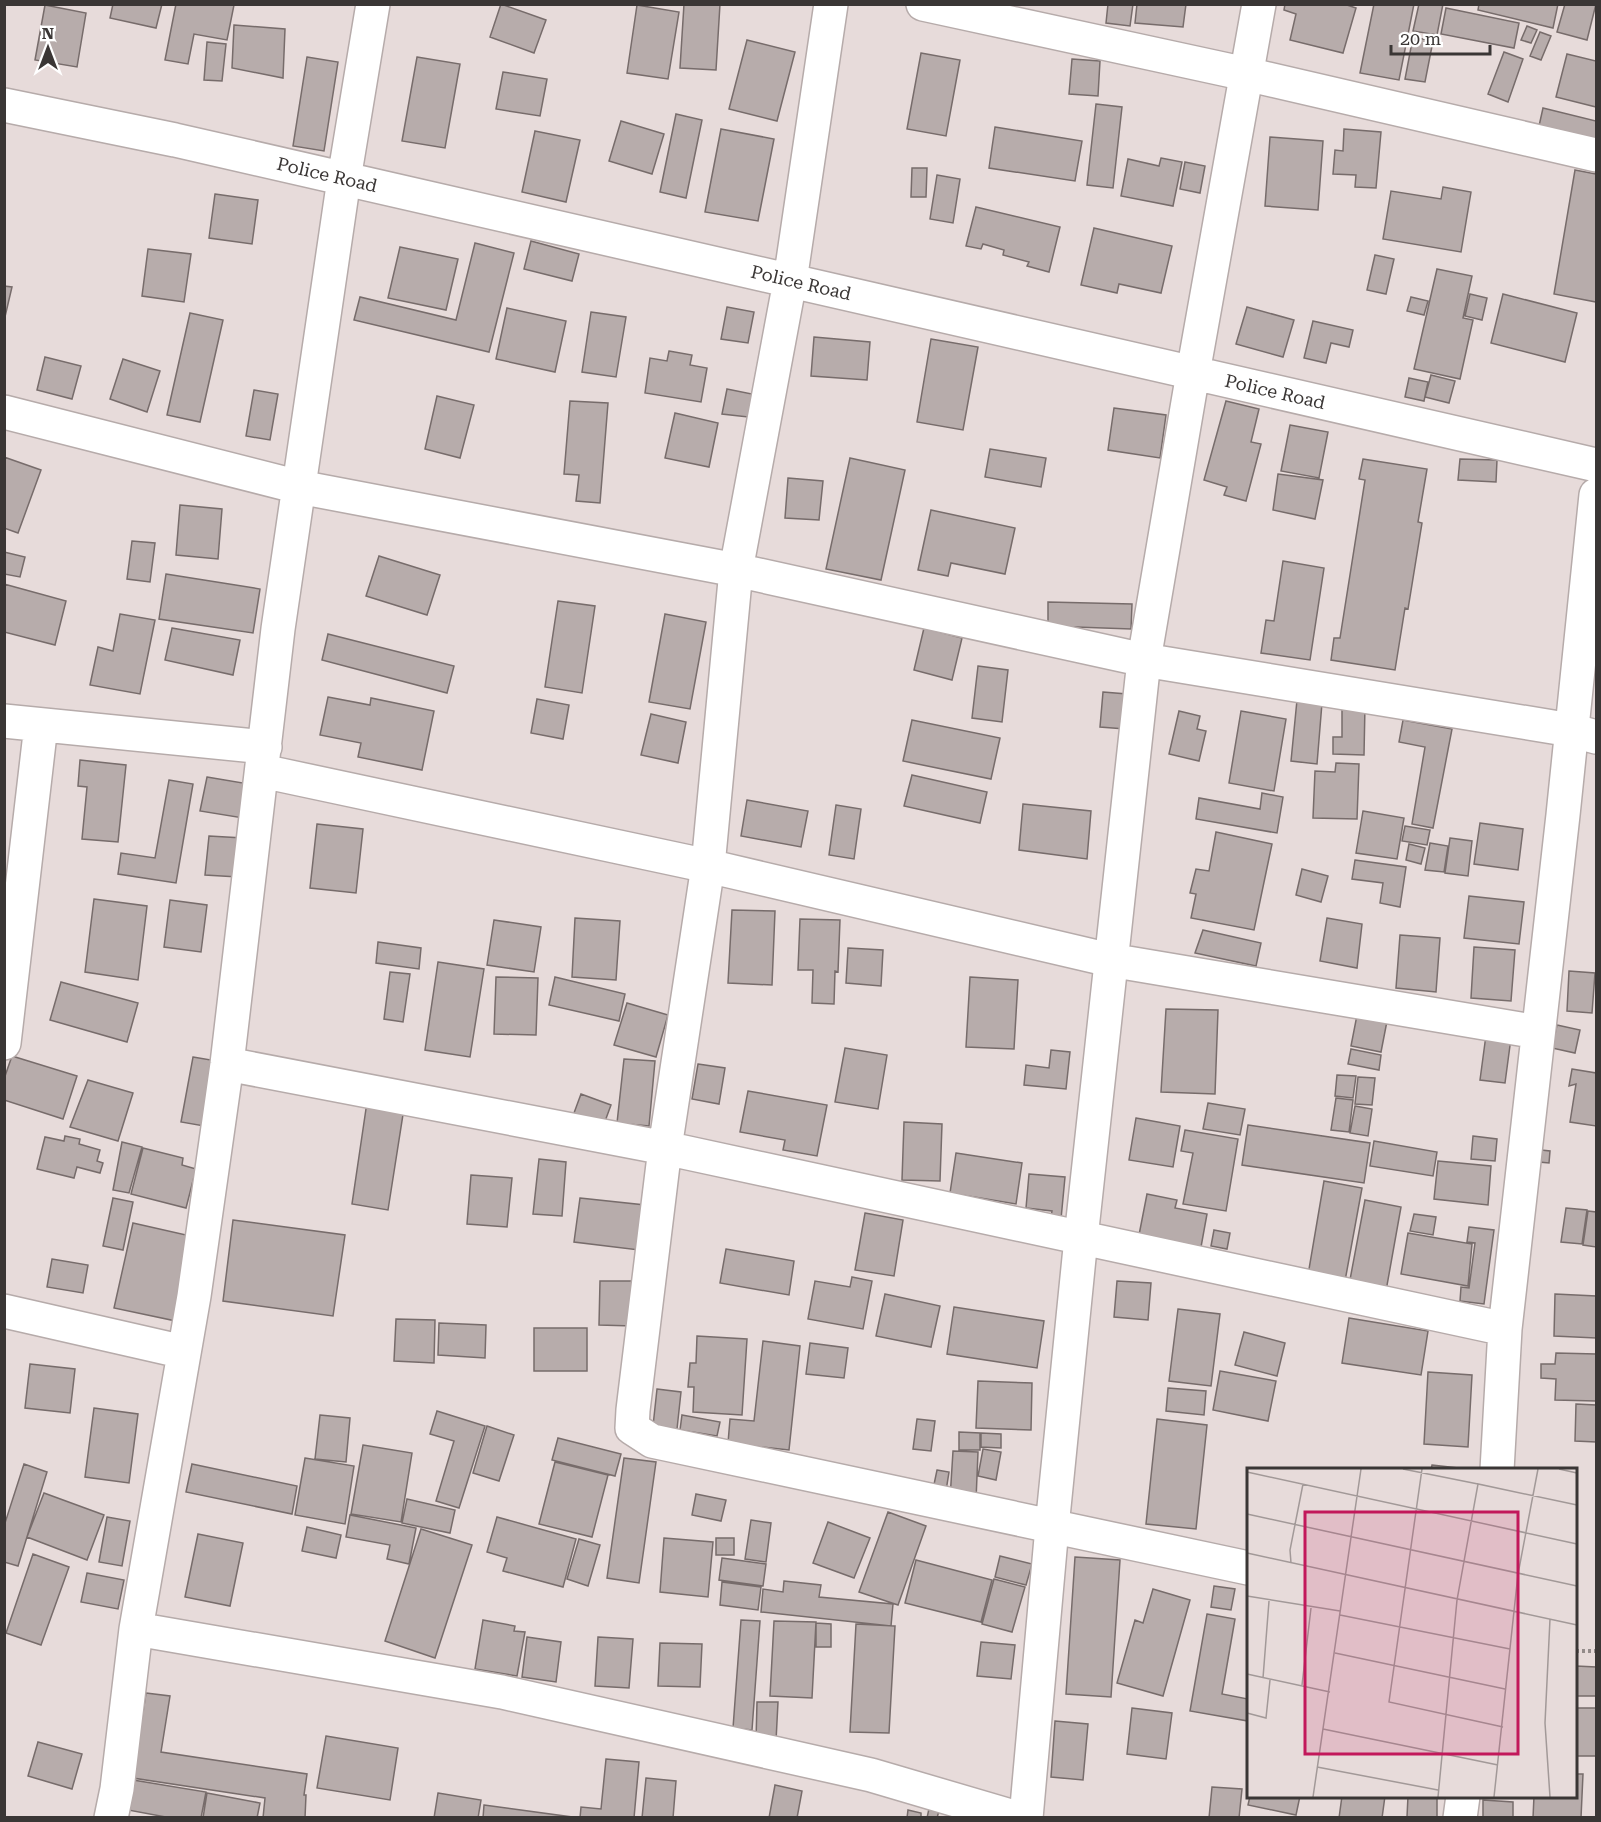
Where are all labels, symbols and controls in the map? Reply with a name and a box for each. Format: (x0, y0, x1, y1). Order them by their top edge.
north arrow (18, 18, 78, 78)
scale bar (1391, 18, 1490, 56)
text: N (42, 24, 54, 43)
text: 20 m (1400, 28, 1441, 49)
street label: Police Road (275, 153, 380, 196)
street label: Police Road (749, 261, 854, 304)
street label: Police Road (1223, 370, 1328, 413)
inset map (1247, 1468, 1577, 1798)

